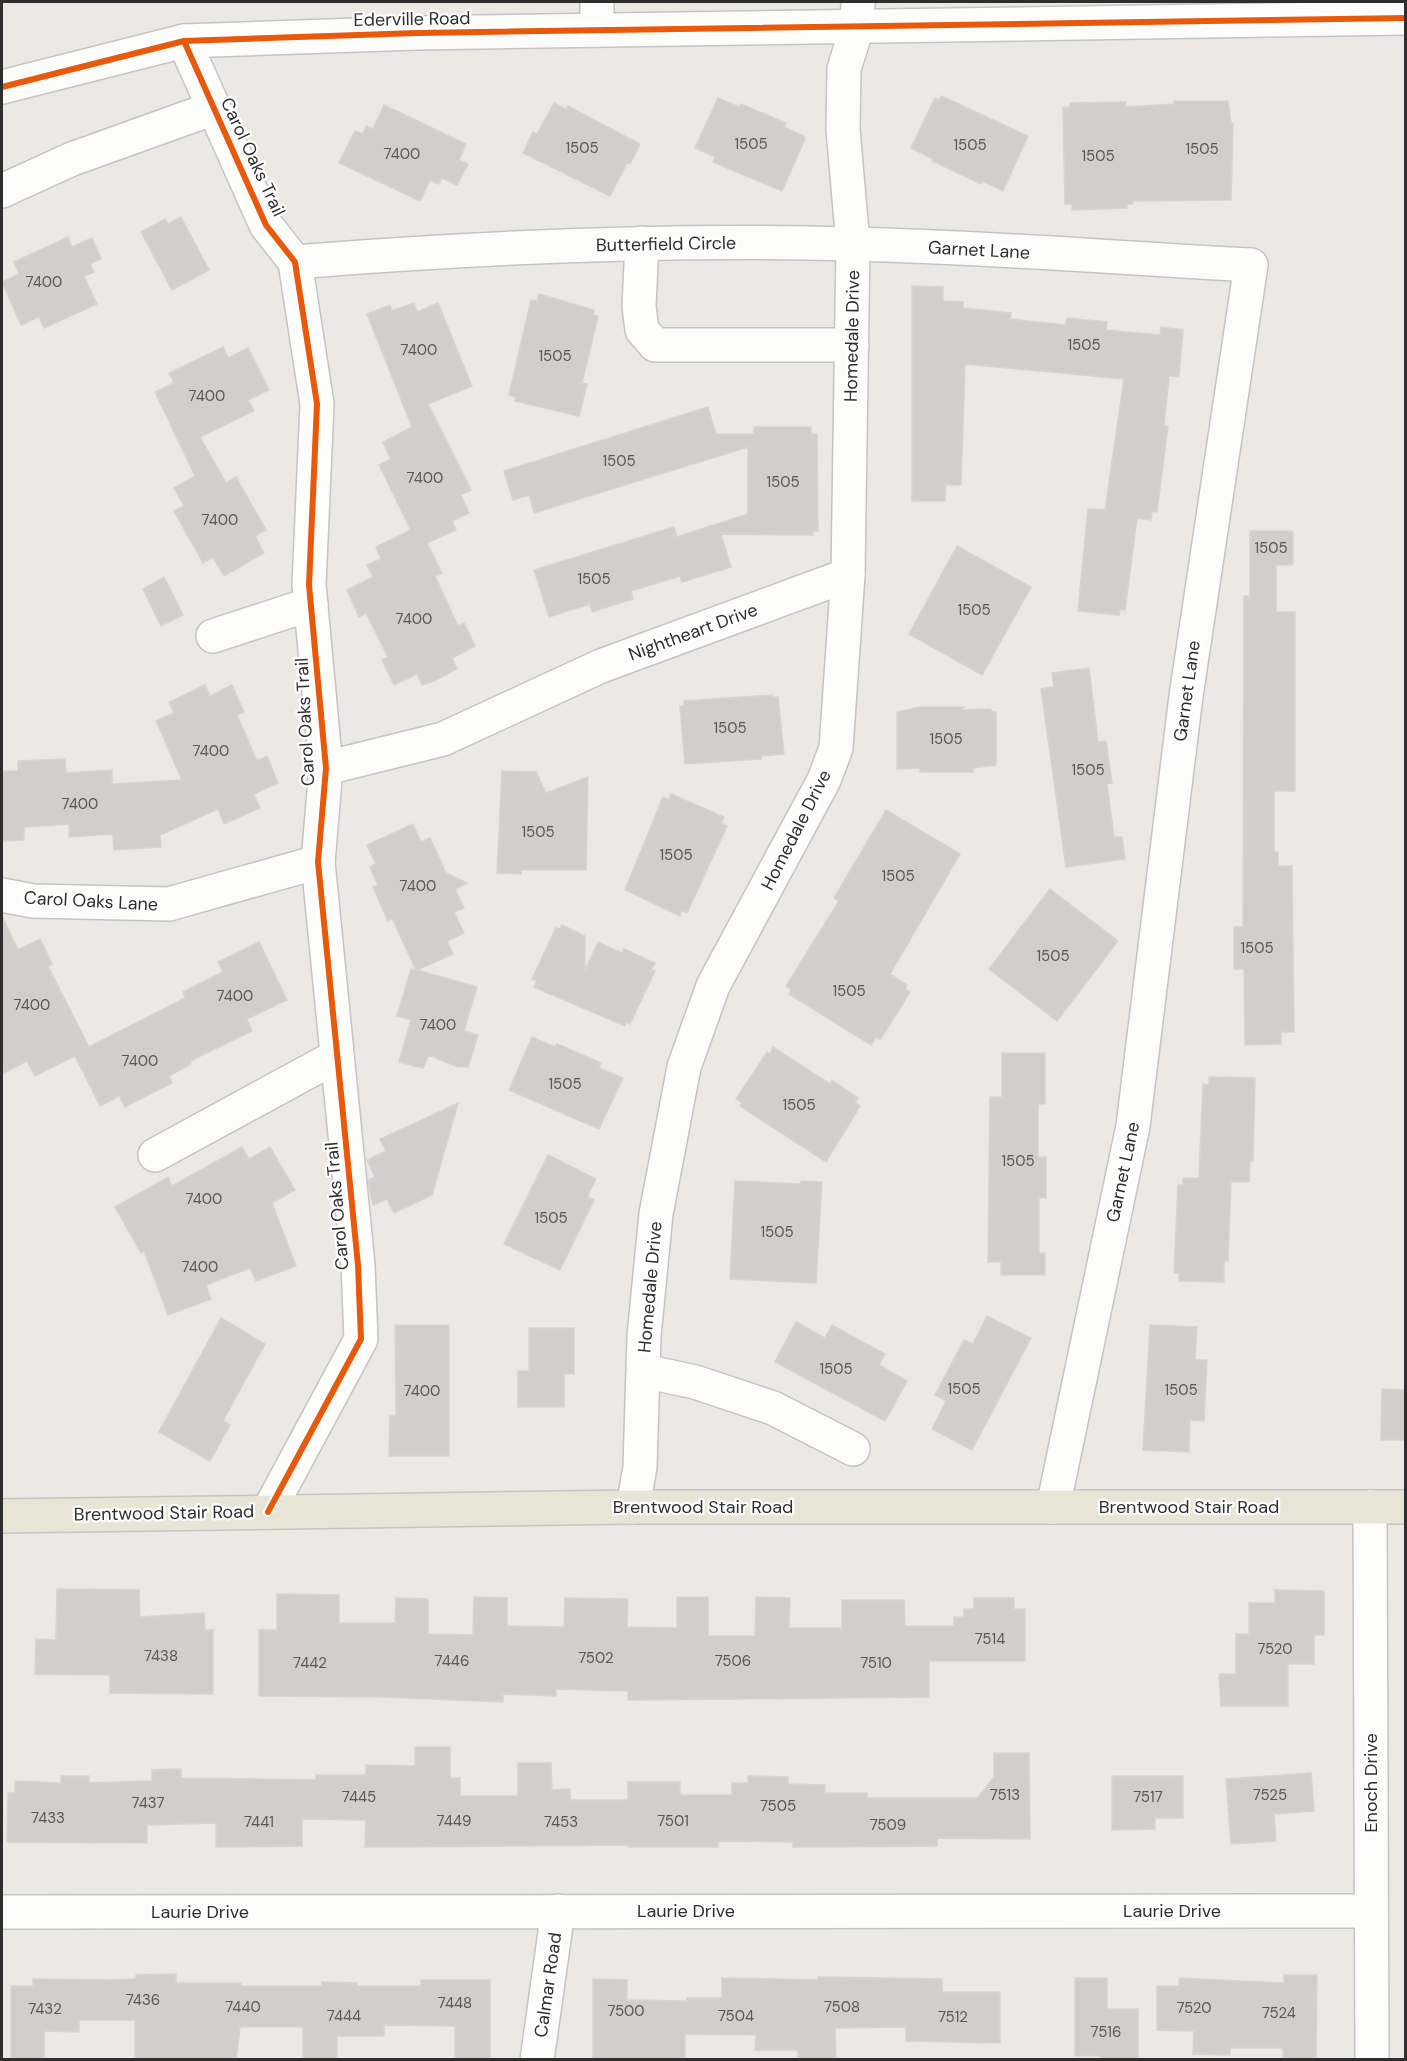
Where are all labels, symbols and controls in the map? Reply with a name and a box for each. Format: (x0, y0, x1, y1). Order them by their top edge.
street label: Ederville Road (353, 6, 471, 32)
street label: Carol Oaks Trail (215, 94, 291, 220)
house number: 1505 (734, 134, 768, 154)
house number: 1505 (953, 135, 987, 155)
house number: 1505 (565, 138, 599, 158)
house number: 1505 (1185, 139, 1219, 159)
house number: 7400 (384, 144, 420, 164)
house number: 1505 (1081, 146, 1115, 166)
street label: Butterfield Circle (596, 231, 736, 257)
street label: Garnet Lane (927, 235, 1031, 265)
street label: Homedale Drive (839, 270, 865, 402)
house number: 7400 (26, 272, 62, 292)
house number: 1505 (1067, 335, 1101, 355)
house number: 7400 (401, 340, 437, 360)
house number: 1505 (538, 346, 572, 366)
house number: 7400 (189, 386, 225, 406)
house number: 1505 (602, 451, 636, 471)
house number: 7400 (407, 468, 443, 488)
house number: 1505 (766, 472, 800, 492)
house number: 7400 (202, 510, 238, 530)
house number: 1505 (1254, 538, 1288, 558)
house number: 1505 (577, 569, 611, 589)
street label: Nightheart Drive (625, 598, 761, 666)
house number: 1505 (957, 600, 991, 620)
house number: 7400 (396, 609, 432, 629)
street label: Garnet Lane (1168, 639, 1206, 743)
street label: Carol Oaks Trail (290, 657, 320, 787)
house number: 1505 (713, 718, 747, 738)
house number: 1505 (929, 729, 963, 749)
house number: 7400 (193, 741, 229, 761)
house number: 1505 (1071, 760, 1105, 780)
street label: Homedale Drive (755, 766, 837, 894)
house number: 7400 (62, 794, 98, 814)
house number: 1505 (521, 822, 555, 842)
house number: 1505 (659, 845, 693, 865)
house number: 1505 (881, 866, 915, 886)
house number: 7400 (400, 876, 436, 896)
street label: Carol Oaks Lane (23, 885, 159, 917)
house number: 1505 (1240, 938, 1274, 958)
house number: 1505 (1036, 946, 1070, 966)
house number: 1505 (832, 981, 866, 1001)
house number: 7400 (217, 986, 253, 1006)
house number: 7400 (14, 995, 50, 1015)
house number: 7400 (420, 1015, 456, 1035)
house number: 7400 (122, 1051, 158, 1071)
house number: 1505 (548, 1074, 582, 1094)
house number: 1505 (782, 1095, 816, 1115)
street label: Garnet Lane (1101, 1120, 1145, 1224)
street label: Carol Oaks Trail (319, 1141, 355, 1271)
house number: 1505 (1001, 1151, 1035, 1171)
house number: 7400 (186, 1189, 222, 1209)
house number: 1505 (534, 1208, 568, 1228)
street label: Homedale Drive (632, 1220, 668, 1354)
house number: 1505 (760, 1222, 794, 1242)
house number: 7400 (182, 1257, 218, 1277)
house number: 1505 (819, 1359, 853, 1379)
house number: 1505 (947, 1379, 981, 1399)
house number: 1505 (1164, 1380, 1198, 1400)
house number: 7400 (404, 1381, 440, 1401)
street label: Brentwood Stair Road (613, 1495, 793, 1519)
street label: Brentwood Stair Road (1099, 1495, 1279, 1519)
street label: Brentwood Stair Road (74, 1499, 254, 1527)
house number: 7514 (975, 1629, 1005, 1649)
house number: 7520 (1257, 1639, 1293, 1659)
house number: 7438 (144, 1646, 178, 1666)
house number: 7502 (578, 1648, 614, 1668)
house number: 7446 (435, 1651, 469, 1671)
house number: 7506 (715, 1651, 751, 1671)
house number: 7442 (293, 1653, 327, 1673)
house number: 7510 (860, 1653, 892, 1673)
street label: Enoch Drive (1359, 1733, 1383, 1833)
house number: 7513 (990, 1785, 1020, 1805)
house number: 7525 (1253, 1785, 1287, 1805)
house number: 7445 (342, 1787, 376, 1807)
house number: 7517 (1133, 1787, 1163, 1807)
house number: 7437 (132, 1793, 164, 1813)
house number: 7505 (760, 1796, 796, 1816)
house number: 7433 (31, 1808, 65, 1828)
house number: 7449 (437, 1811, 471, 1831)
house number: 7501 (657, 1811, 689, 1831)
house number: 7441 (244, 1812, 274, 1832)
house number: 7453 (544, 1812, 578, 1832)
house number: 7509 (870, 1815, 906, 1835)
street label: Laurie Drive (637, 1899, 735, 1923)
street label: Laurie Drive (1123, 1899, 1221, 1923)
street label: Laurie Drive (151, 1900, 249, 1924)
street label: Calmar Road (529, 1931, 567, 2039)
house number: 7436 (126, 1990, 160, 2010)
house number: 7448 (438, 1993, 472, 2013)
house number: 7440 (225, 1997, 261, 2017)
house number: 7508 (824, 1997, 860, 2017)
house number: 7520 (1176, 1998, 1212, 2018)
house number: 7432 (28, 1999, 62, 2019)
house number: 7500 (607, 2001, 645, 2021)
house number: 7524 (1262, 2003, 1296, 2023)
house number: 7444 (327, 2006, 361, 2026)
house number: 7504 (718, 2006, 754, 2026)
house number: 7512 (938, 2007, 968, 2027)
house number: 7516 (1091, 2022, 1121, 2042)

